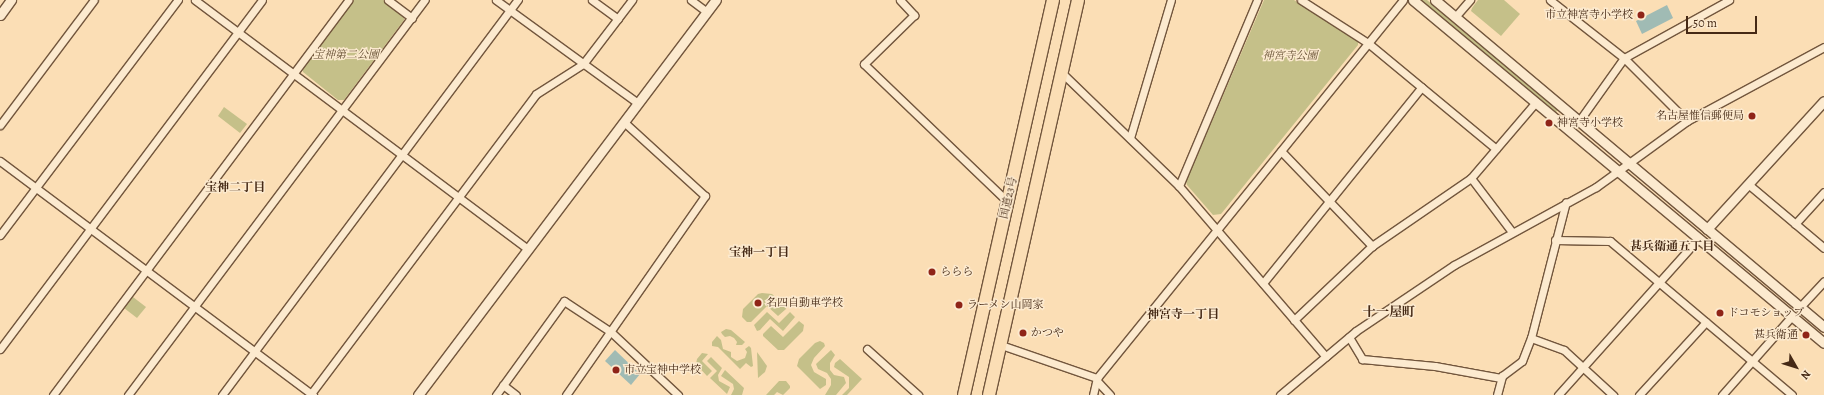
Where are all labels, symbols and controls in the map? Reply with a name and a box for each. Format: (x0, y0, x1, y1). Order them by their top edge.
place label: 市立神宮寺小学校 (1545, 8, 1633, 22)
scale bar (1688, 8, 1759, 34)
marker: 市立神宮寺小学校 (1636, 10, 1646, 20)
text: 50 m (1693, 15, 1717, 31)
park label: 宝神第二公園 (313, 48, 379, 62)
park label: 神宮寺公園 (1263, 49, 1317, 63)
place label: 名古屋惟信郵便局 (1656, 109, 1744, 123)
marker: 名古屋惟信郵便局 (1747, 111, 1757, 121)
place label: 神宮寺小学校 (1557, 116, 1623, 130)
marker: 神宮寺小学校 (1544, 118, 1554, 128)
street label: 国道23号 (998, 176, 1020, 220)
district label: 宝神二丁目 (205, 181, 265, 195)
district label: 甚兵衛通五丁目 (1630, 240, 1714, 254)
district label: 宝神一丁目 (729, 246, 789, 260)
place label: ららら (940, 265, 973, 279)
marker: ららら (927, 267, 937, 277)
place label: 名四自動車学校 (766, 296, 843, 310)
marker: 名四自動車学校 (753, 298, 763, 308)
place label: ラーメン山岡家 (967, 298, 1044, 312)
marker: ラーメン山岡家 (954, 300, 964, 310)
district label: 十一屋町 (1363, 304, 1415, 320)
place label: ドコモショップ (1728, 306, 1805, 320)
district label: 神宮寺一丁目 (1147, 308, 1219, 322)
marker: ドコモショップ (1715, 308, 1725, 318)
place label: かつや (1031, 326, 1064, 340)
marker: かつや (1018, 328, 1028, 338)
place label: 甚兵衛通 (1754, 328, 1798, 342)
marker: 甚兵衛通 (1801, 330, 1811, 340)
north arrow (1776, 347, 1816, 387)
place label: 市立宝神中学校 (624, 363, 701, 377)
marker: 市立宝神中学校 (611, 365, 621, 375)
text: N (1797, 367, 1814, 383)

